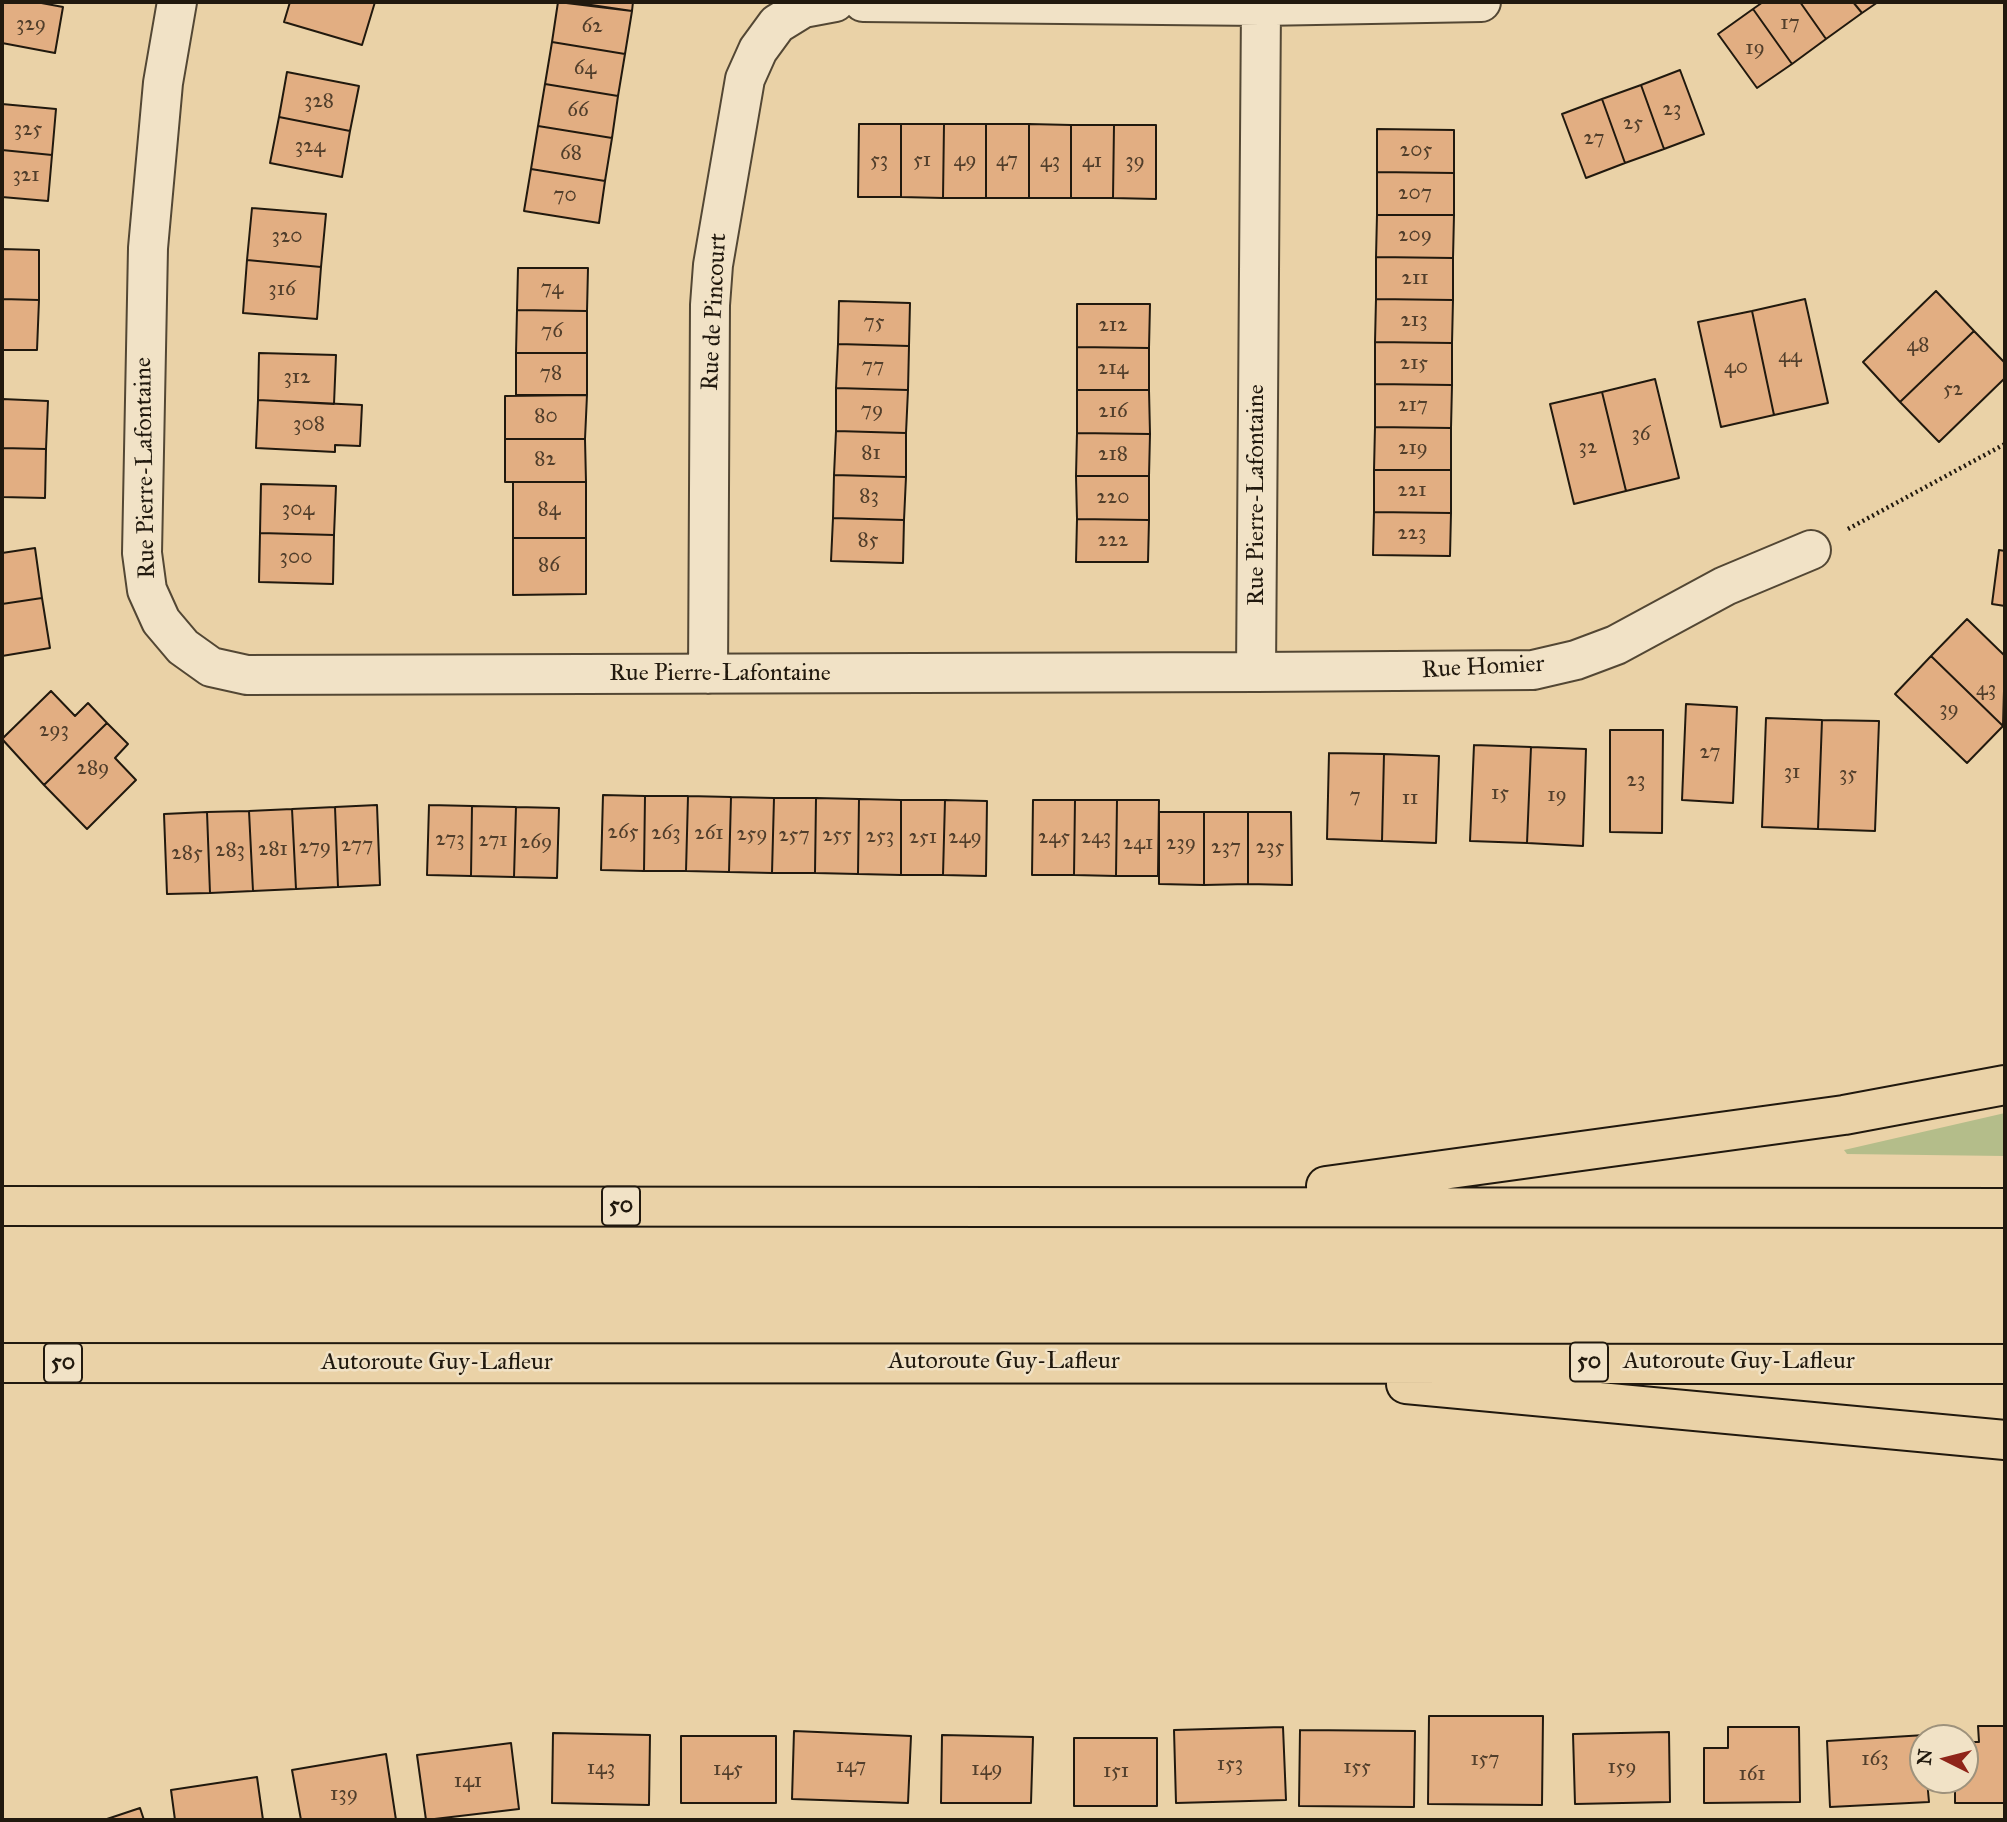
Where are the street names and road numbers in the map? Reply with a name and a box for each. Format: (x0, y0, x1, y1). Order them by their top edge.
street label: Rue de Pincourt (696, 232, 734, 392)
street label: Rue Pierre-Lafontaine (130, 357, 162, 579)
street label: Rue Pierre-Lafontaine (1243, 384, 1271, 606)
street label: Rue Homier (1421, 650, 1545, 686)
street label: Rue Pierre-Lafontaine (609, 660, 831, 688)
road number: 50 (602, 1186, 640, 1226)
road number: 50 (1570, 1343, 1608, 1382)
road number: 50 (44, 1344, 82, 1382)
street label: Autoroute Guy-Lafleur (888, 1348, 1120, 1376)
street label: Autoroute Guy-Lafleur (1623, 1348, 1855, 1376)
street label: Autoroute Guy-Lafleur (321, 1349, 553, 1377)

